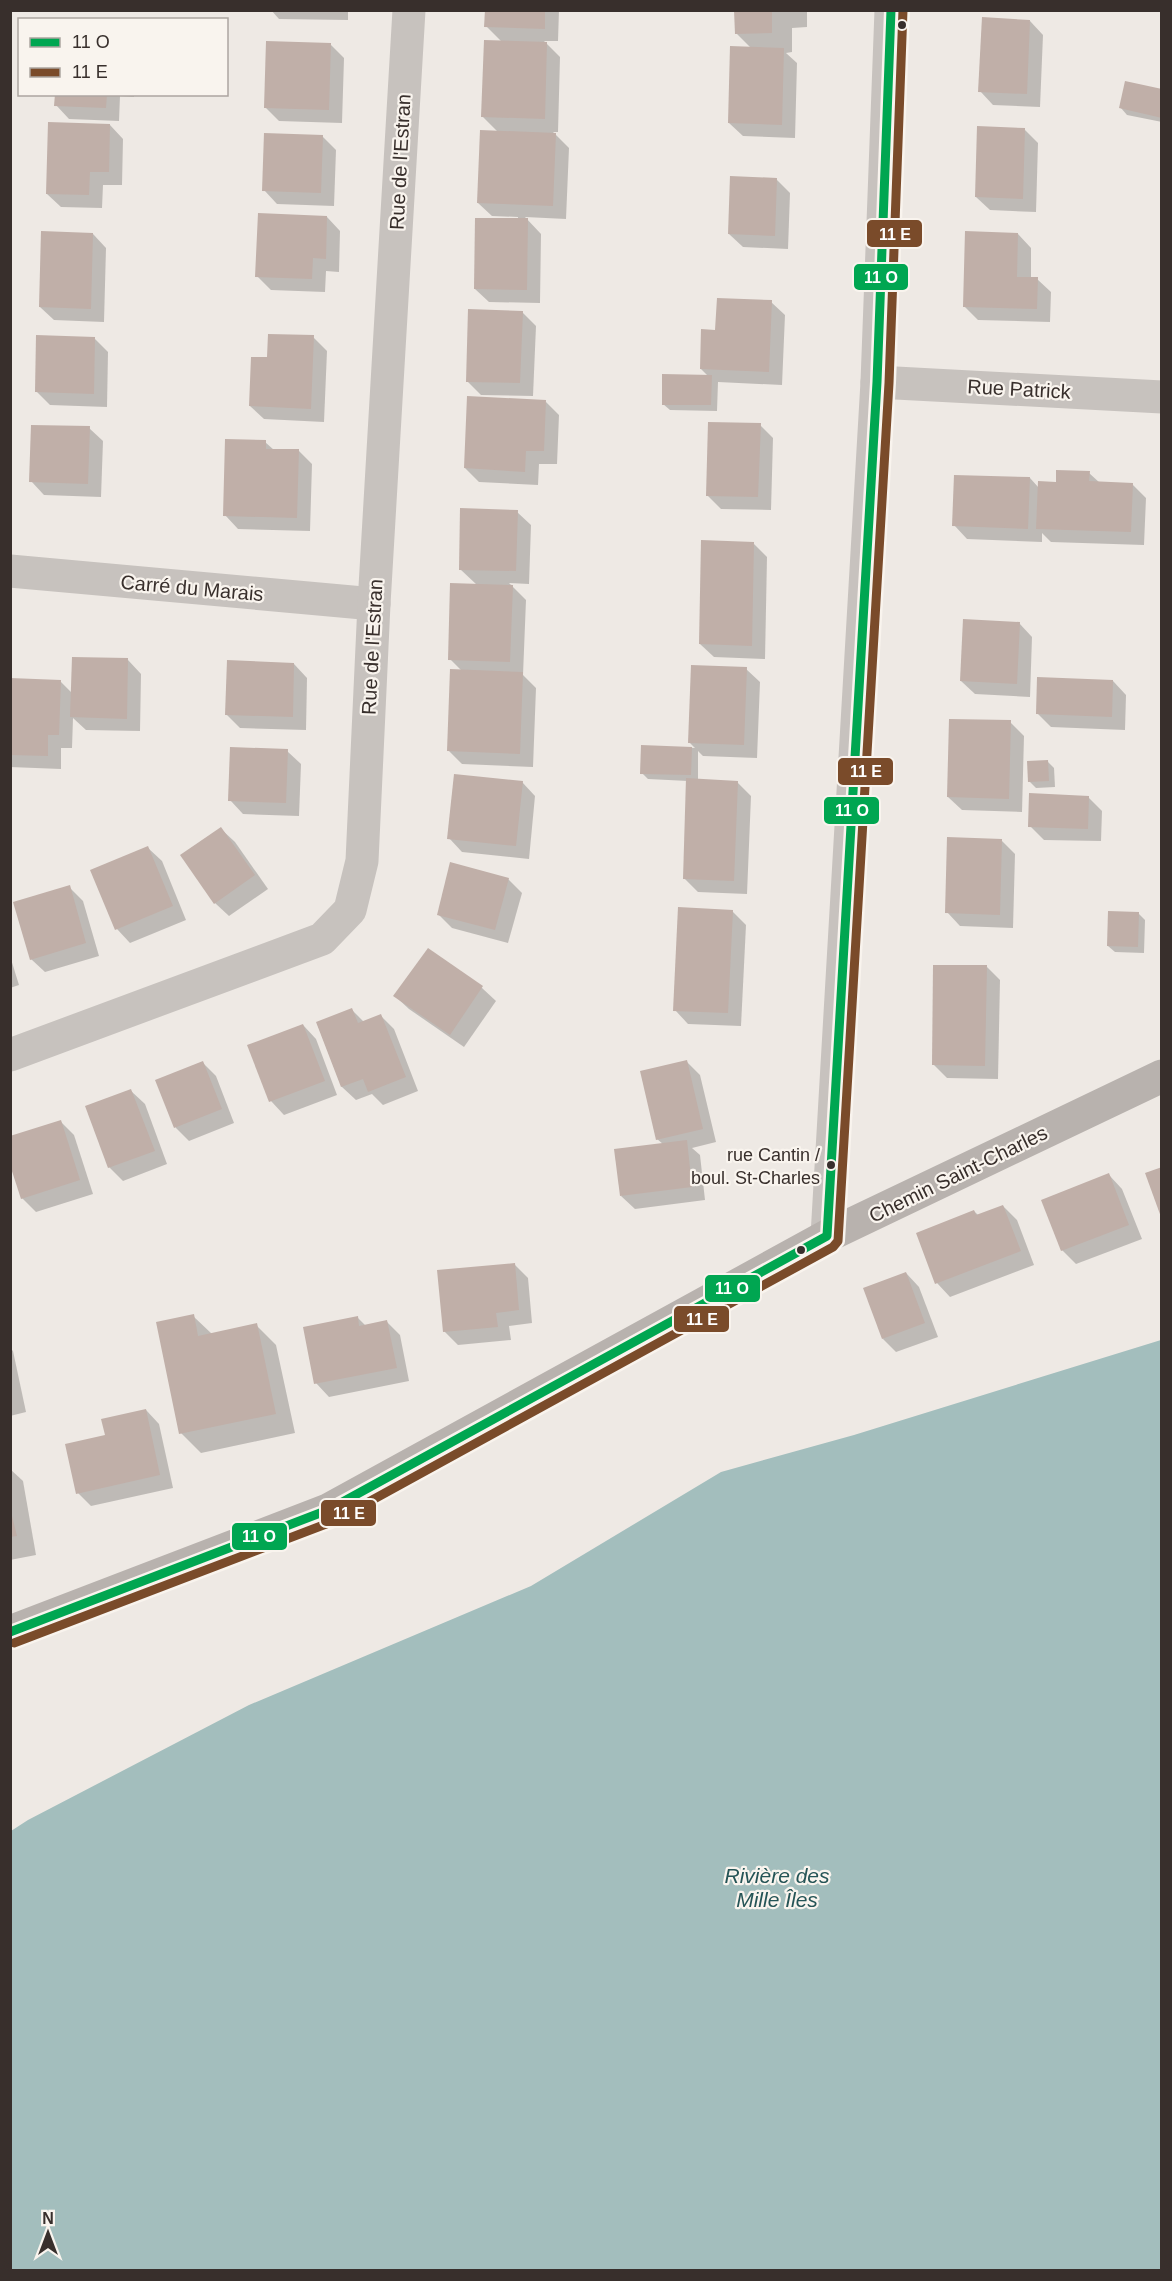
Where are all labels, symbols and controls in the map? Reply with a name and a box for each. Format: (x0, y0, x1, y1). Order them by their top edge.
legend (18, 18, 228, 96)
unlabelled marker (896, 19, 908, 31)
text: 11 O (72, 32, 110, 52)
text: 11 E (72, 62, 108, 82)
street label: Rue de l'Estran (385, 93, 415, 231)
line badge: 11 E (866, 219, 923, 248)
text: 11 E (879, 226, 911, 243)
line badge: 11 O (853, 263, 909, 291)
text: 11 O (864, 269, 898, 286)
street label: Rue Patrick (967, 375, 1072, 403)
street label: Carré du Marais (120, 571, 264, 605)
street label: Rue de l'Estran (357, 578, 387, 716)
line badge: 11 E (837, 757, 894, 786)
text: 11 E (850, 763, 882, 780)
line badge: 11 O (823, 796, 880, 825)
text: 11 O (835, 802, 869, 819)
street label: Chemin Saint-Charles (865, 1121, 1051, 1227)
place label: rue Cantin / boul. St-Charles (691, 1145, 820, 1188)
marker: rue Cantin / boul. St-Charles (825, 1159, 837, 1171)
unlabelled marker (795, 1244, 807, 1256)
line badge: 11 O (704, 1274, 761, 1303)
text: 11 O (715, 1280, 749, 1297)
line badge: 11 E (673, 1305, 730, 1333)
text: 11 E (686, 1311, 718, 1328)
line badge: 11 E (320, 1499, 377, 1527)
text: 11 E (333, 1505, 365, 1522)
line badge: 11 O (231, 1522, 288, 1551)
text: 11 O (242, 1528, 276, 1545)
water label: Rivière des Mille Îles (724, 1864, 830, 1911)
north arrow (18, 2203, 78, 2263)
text: N (42, 2210, 54, 2227)

